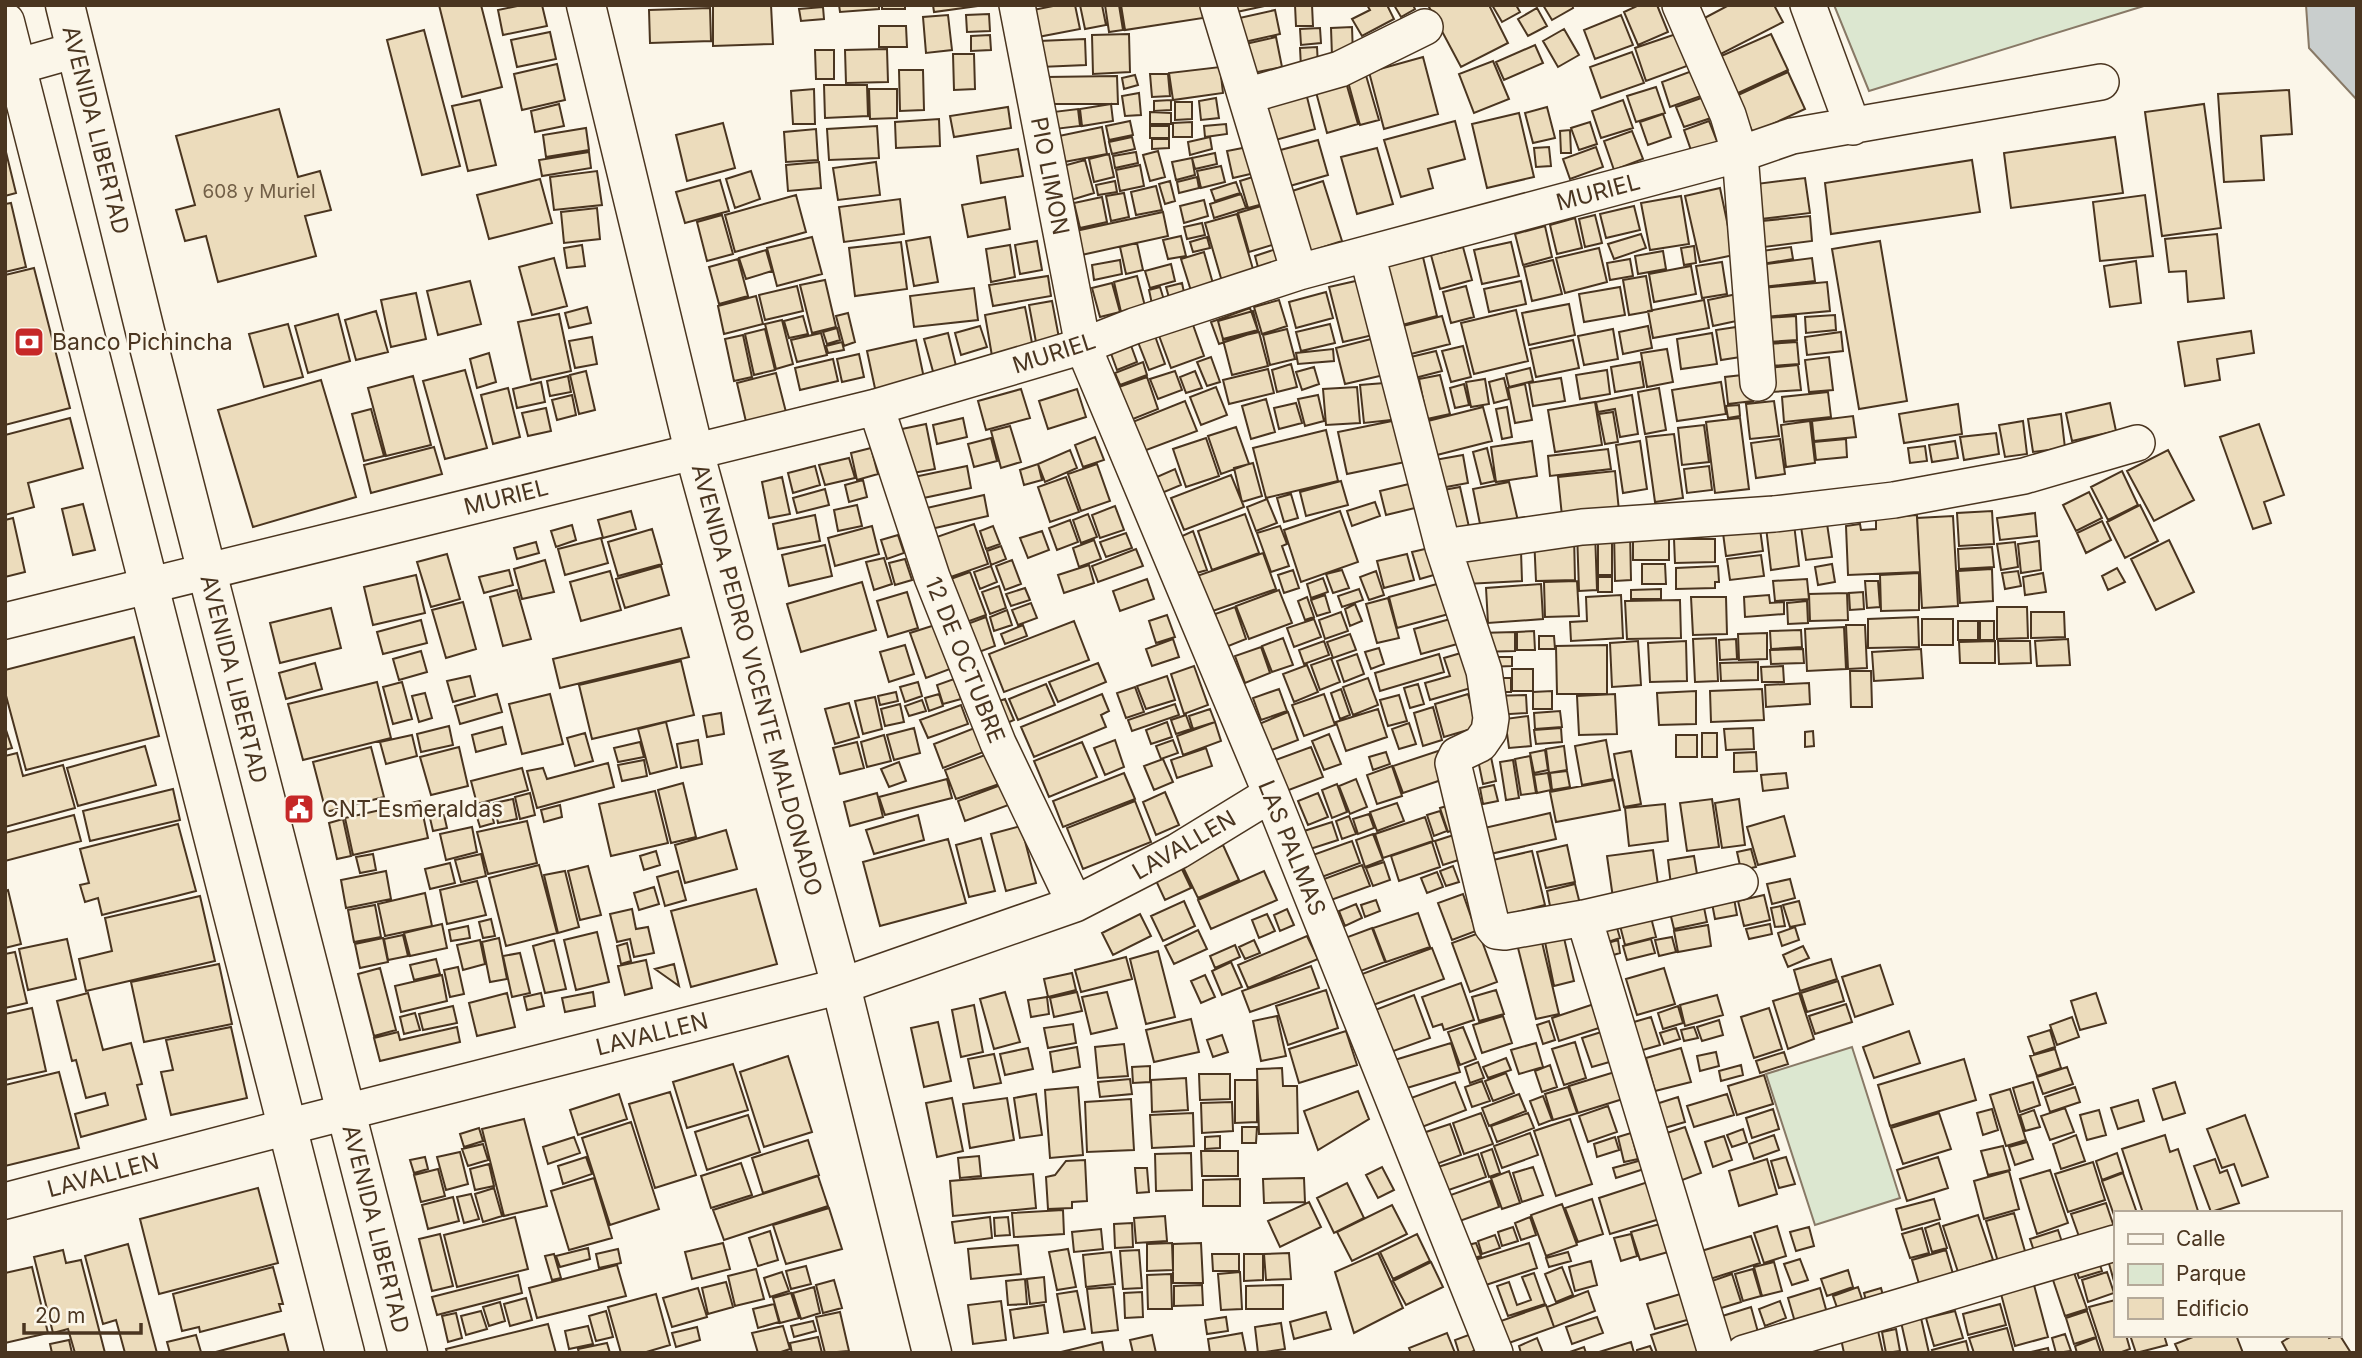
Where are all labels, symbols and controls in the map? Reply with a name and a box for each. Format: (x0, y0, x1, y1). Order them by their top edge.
street label: AVENIDA LIBERTAD (57, 23, 135, 237)
street label: PIO LIMON (1025, 115, 1075, 237)
street label: MURIEL (1553, 167, 1643, 217)
house number: 608 y Muriel (202, 180, 316, 203)
bank icon: Banco Pichincha (12, 325, 46, 359)
street label: MURIEL (1009, 326, 1099, 380)
place label: Banco Pichincha (52, 328, 233, 356)
street label: AVENIDA PEDRO VICENTE MALDONADO (686, 461, 828, 899)
street label: MURIEL (461, 473, 551, 521)
street label: AVENIDA LIBERTAD (195, 572, 273, 786)
street label: 12 DE OCTUBRE (919, 573, 1011, 747)
street label: LAS PALMAS (1252, 776, 1332, 920)
public building icon: CNT Esmeraldas (282, 792, 316, 826)
place label: CNT Esmeraldas (322, 795, 503, 823)
street label: LAVALLEN (1127, 804, 1241, 886)
street label: LAVALLEN (593, 1007, 711, 1061)
street label: AVENIDA LIBERTAD (337, 1122, 415, 1336)
street label: LAVALLEN (44, 1147, 162, 1203)
legend (2114, 1211, 2341, 1337)
text: Calle (2176, 1226, 2226, 1251)
text: Parque (2176, 1261, 2246, 1286)
scale bar (24, 1292, 142, 1336)
text: Edificio (2176, 1296, 2249, 1321)
text: 20 m (35, 1303, 85, 1328)

